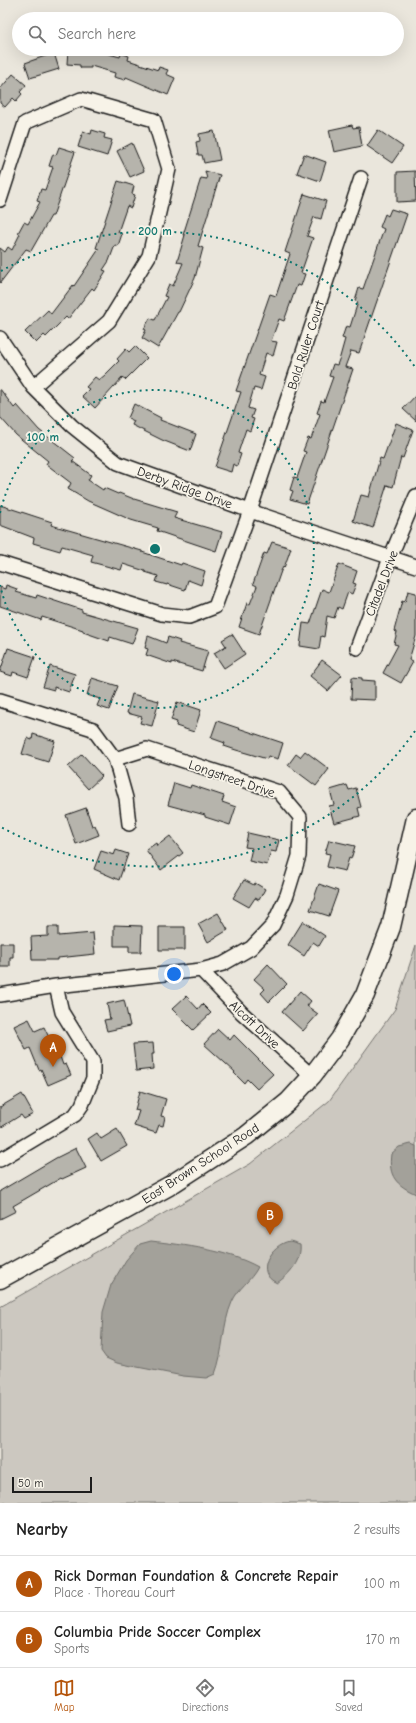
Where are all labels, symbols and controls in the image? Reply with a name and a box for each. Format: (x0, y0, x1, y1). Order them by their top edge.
search box (12, 12, 404, 56)
icon: search (26, 23, 48, 45)
text: Search here (58, 25, 136, 43)
text: 200 m (138, 224, 172, 238)
street label: Bold Ruler Court (284, 298, 327, 392)
text: 100 m (27, 430, 59, 444)
street label: Derby Ridge Drive (135, 463, 235, 512)
centre of rings (148, 542, 162, 556)
street label: Citadel Drive (362, 548, 401, 618)
street label: Longstreet Drive (187, 757, 277, 800)
your location (164, 964, 184, 984)
street label: Alcott Drive (226, 997, 283, 1052)
pin: A (40, 1034, 66, 1067)
street label: East Brown School Road (139, 1120, 262, 1207)
pin: B (257, 1202, 283, 1235)
scale bar (12, 1475, 92, 1494)
text: 50 m (18, 1477, 43, 1490)
text: Nearby (16, 1520, 67, 1539)
text: 2 results (353, 1522, 400, 1537)
text: Rick Dorman Foundation & Concrete Repair (54, 1567, 338, 1585)
text: A (25, 1576, 33, 1591)
text: 100 m (364, 1576, 400, 1591)
text: Place · Thoreau Court (54, 1585, 175, 1600)
text: Columbia Pride Soccer Complex (54, 1623, 261, 1641)
text: B (25, 1632, 33, 1647)
text: 170 m (366, 1632, 400, 1647)
text: Sports (54, 1641, 89, 1656)
tab: Map (53, 1677, 75, 1714)
tab: Directions (182, 1677, 229, 1714)
tab: Saved (335, 1677, 363, 1714)

